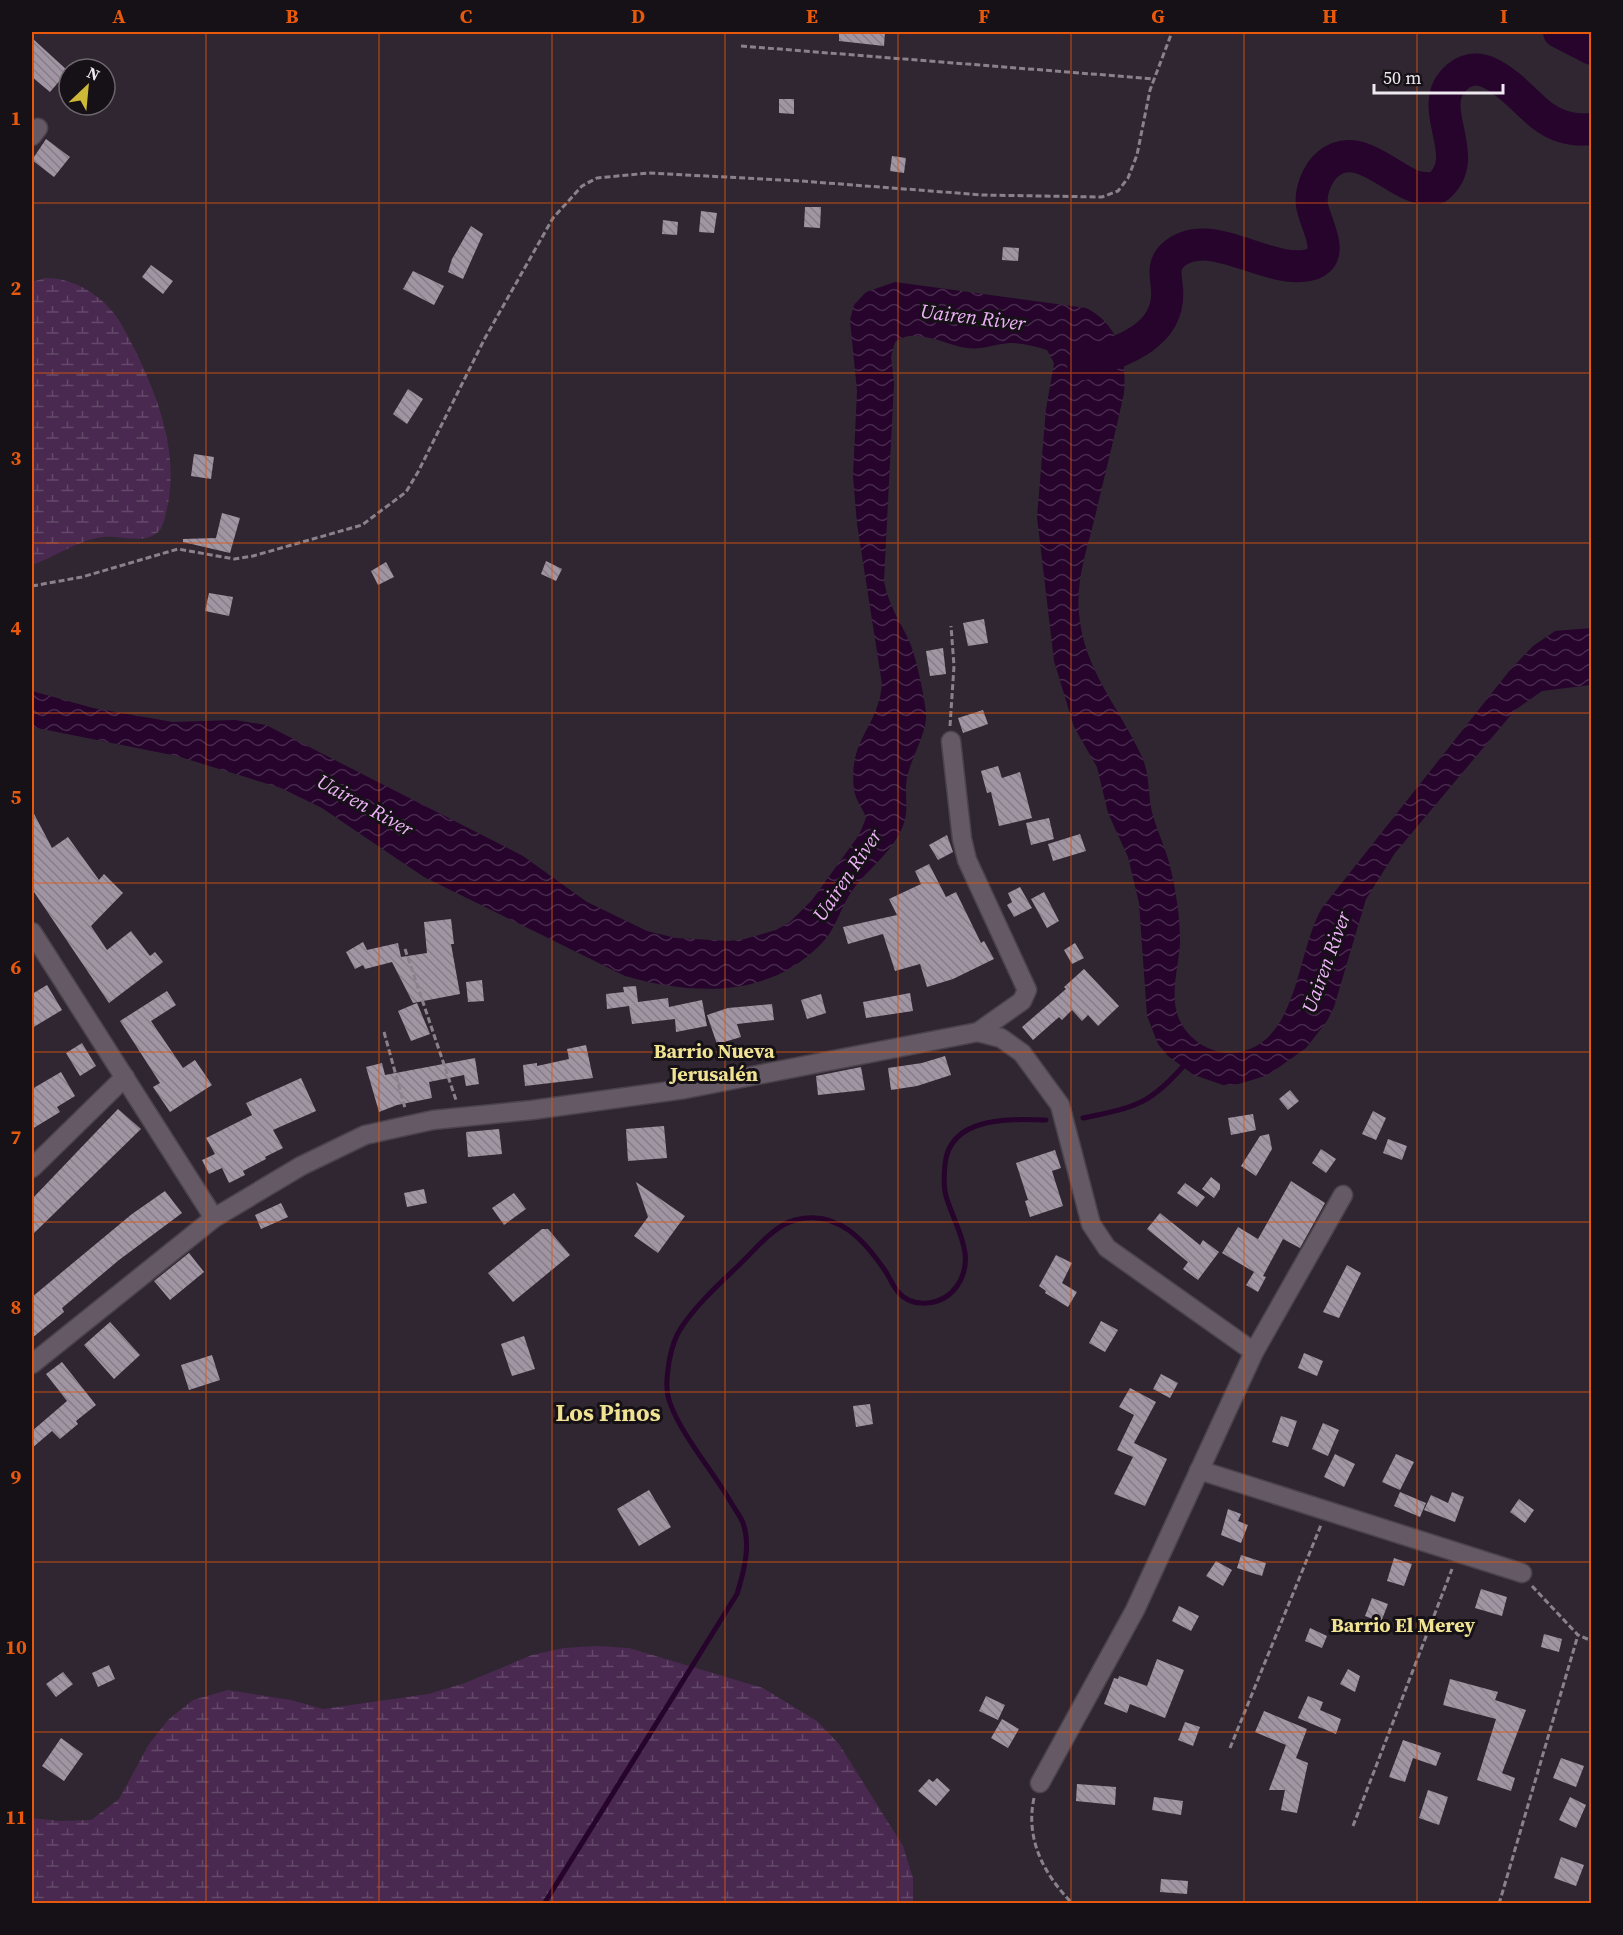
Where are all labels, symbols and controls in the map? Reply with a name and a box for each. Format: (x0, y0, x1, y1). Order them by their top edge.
text: A (112, 2, 126, 30)
text: B (285, 2, 299, 30)
text: C (460, 2, 472, 30)
text: D (631, 2, 645, 30)
text: E (806, 2, 818, 30)
text: F (978, 2, 990, 30)
text: G (1151, 2, 1165, 30)
text: H (1322, 2, 1338, 30)
text: I (1500, 2, 1508, 30)
north arrow (57, 57, 117, 117)
scale bar (1374, 57, 1503, 95)
text: N (84, 61, 104, 86)
text: 50 m (1383, 65, 1421, 90)
text: 1 (11, 104, 21, 132)
text: 2 (11, 274, 22, 302)
water label: Uairen River (919, 297, 1028, 337)
text: 3 (11, 444, 22, 472)
text: 4 (11, 614, 22, 642)
water label: Uairen River (312, 767, 419, 843)
text: 5 (11, 783, 22, 811)
water label: Uairen River (806, 822, 889, 927)
water label: Uairen River (1295, 907, 1358, 1017)
text: 6 (11, 953, 22, 981)
district label: Barrio Nueva Jerusalén (653, 1037, 775, 1088)
text: 7 (11, 1123, 22, 1151)
text: 8 (11, 1293, 21, 1321)
district label: Los Pinos (555, 1396, 661, 1429)
text: 9 (11, 1463, 22, 1491)
district label: Barrio El Merey (1331, 1611, 1476, 1639)
text: 10 (5, 1633, 27, 1661)
text: 11 (5, 1803, 27, 1831)

